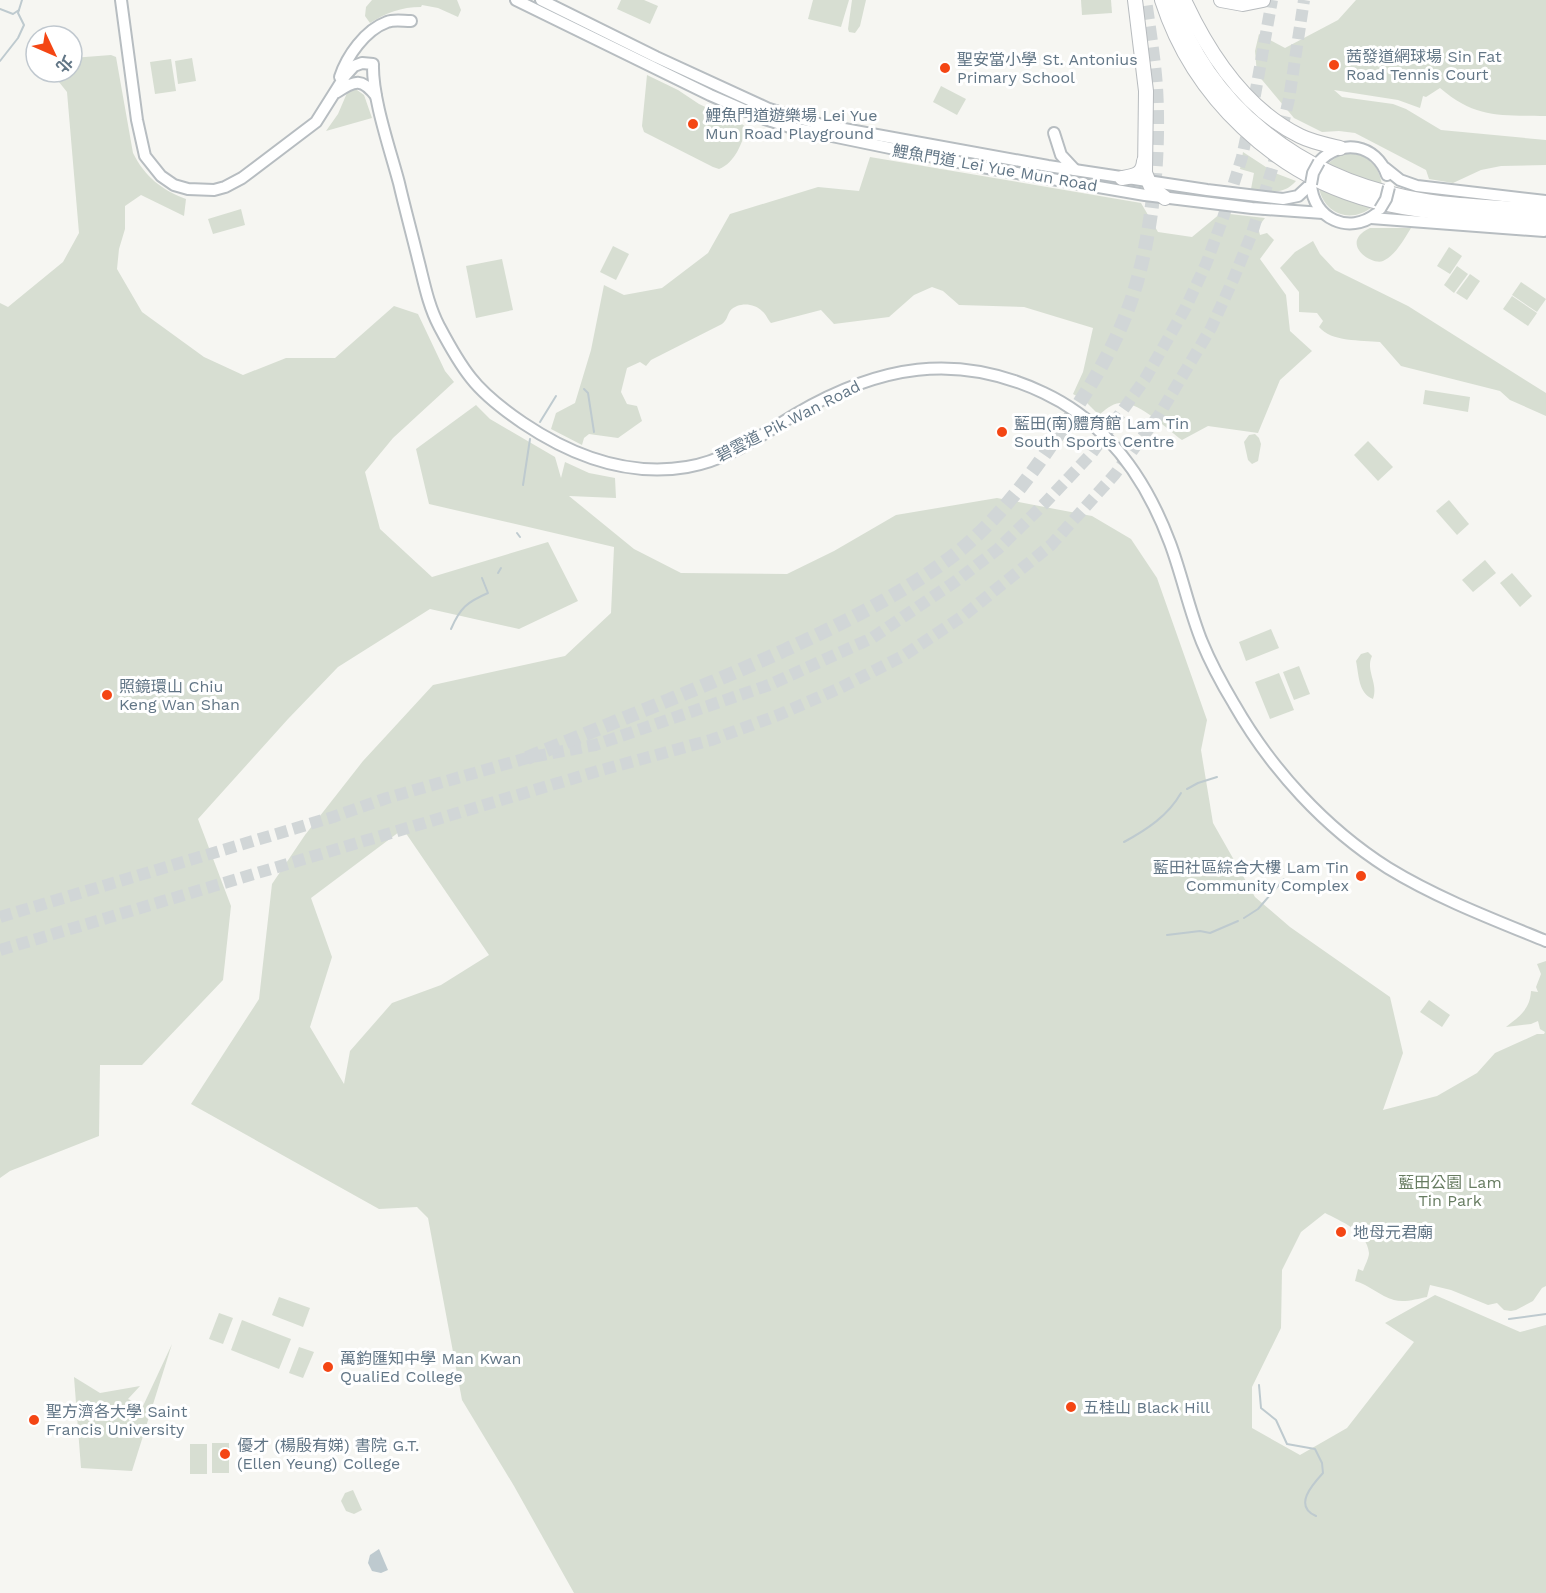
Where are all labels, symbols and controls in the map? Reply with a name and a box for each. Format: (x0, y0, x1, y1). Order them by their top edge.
north arrow (24, 24, 84, 84)
place label: 茜發道網球場 Sin Fat Road Tennis Court (1346, 47, 1502, 84)
place label: 聖安當小學 St. Antonius Primary School (957, 50, 1138, 87)
text: 北 (52, 52, 77, 76)
marker: 茜發道網球場 Sin Fat Road Tennis Court (1327, 58, 1341, 72)
marker: 聖安當小學 St. Antonius Primary School (938, 61, 952, 75)
place label: 鯉魚門道遊樂場 Lei Yue Mun Road Playground (705, 106, 877, 143)
marker: 鯉魚門道遊樂場 Lei Yue Mun Road Playground (686, 117, 700, 131)
street label: 鯉魚門道 Lei Yue Mun Road (891, 141, 1099, 195)
street label: 碧雲道 Pik Wan Road (713, 376, 863, 466)
place label: 藍田(南)體育館 Lam Tin South Sports Centre (1014, 414, 1189, 451)
marker: 藍田(南)體育館 Lam Tin South Sports Centre (995, 425, 1009, 439)
place label: 照鏡環山 Chiu Keng Wan Shan (119, 677, 240, 714)
marker: 照鏡環山 Chiu Keng Wan Shan (100, 688, 114, 702)
place label: 藍田社區綜合大樓 Lam Tin Community Complex (1153, 858, 1349, 895)
marker: 藍田社區綜合大樓 Lam Tin Community Complex (1354, 869, 1368, 883)
park label: 藍田公園 Lam Tin Park (1398, 1173, 1502, 1210)
place label: 地母元君廟 (1353, 1223, 1433, 1242)
marker: 地母元君廟 (1334, 1225, 1348, 1239)
place label: 萬鈞匯知中學 Man Kwan QualiEd College (340, 1349, 521, 1386)
marker: 萬鈞匯知中學 Man Kwan QualiEd College (321, 1360, 335, 1374)
place label: 五桂山 Black Hill (1083, 1398, 1210, 1417)
marker: 五桂山 Black Hill (1064, 1400, 1078, 1414)
place label: 聖方濟各大學 Saint Francis University (46, 1402, 188, 1439)
marker: 聖方濟各大學 Saint Francis University (27, 1413, 41, 1427)
place label: 優才 (楊殷有娣) 書院 G.T. (Ellen Yeung) College (237, 1436, 419, 1473)
marker: 優才 (楊殷有娣) 書院 G.T. (Ellen Yeung) College (218, 1447, 232, 1461)

